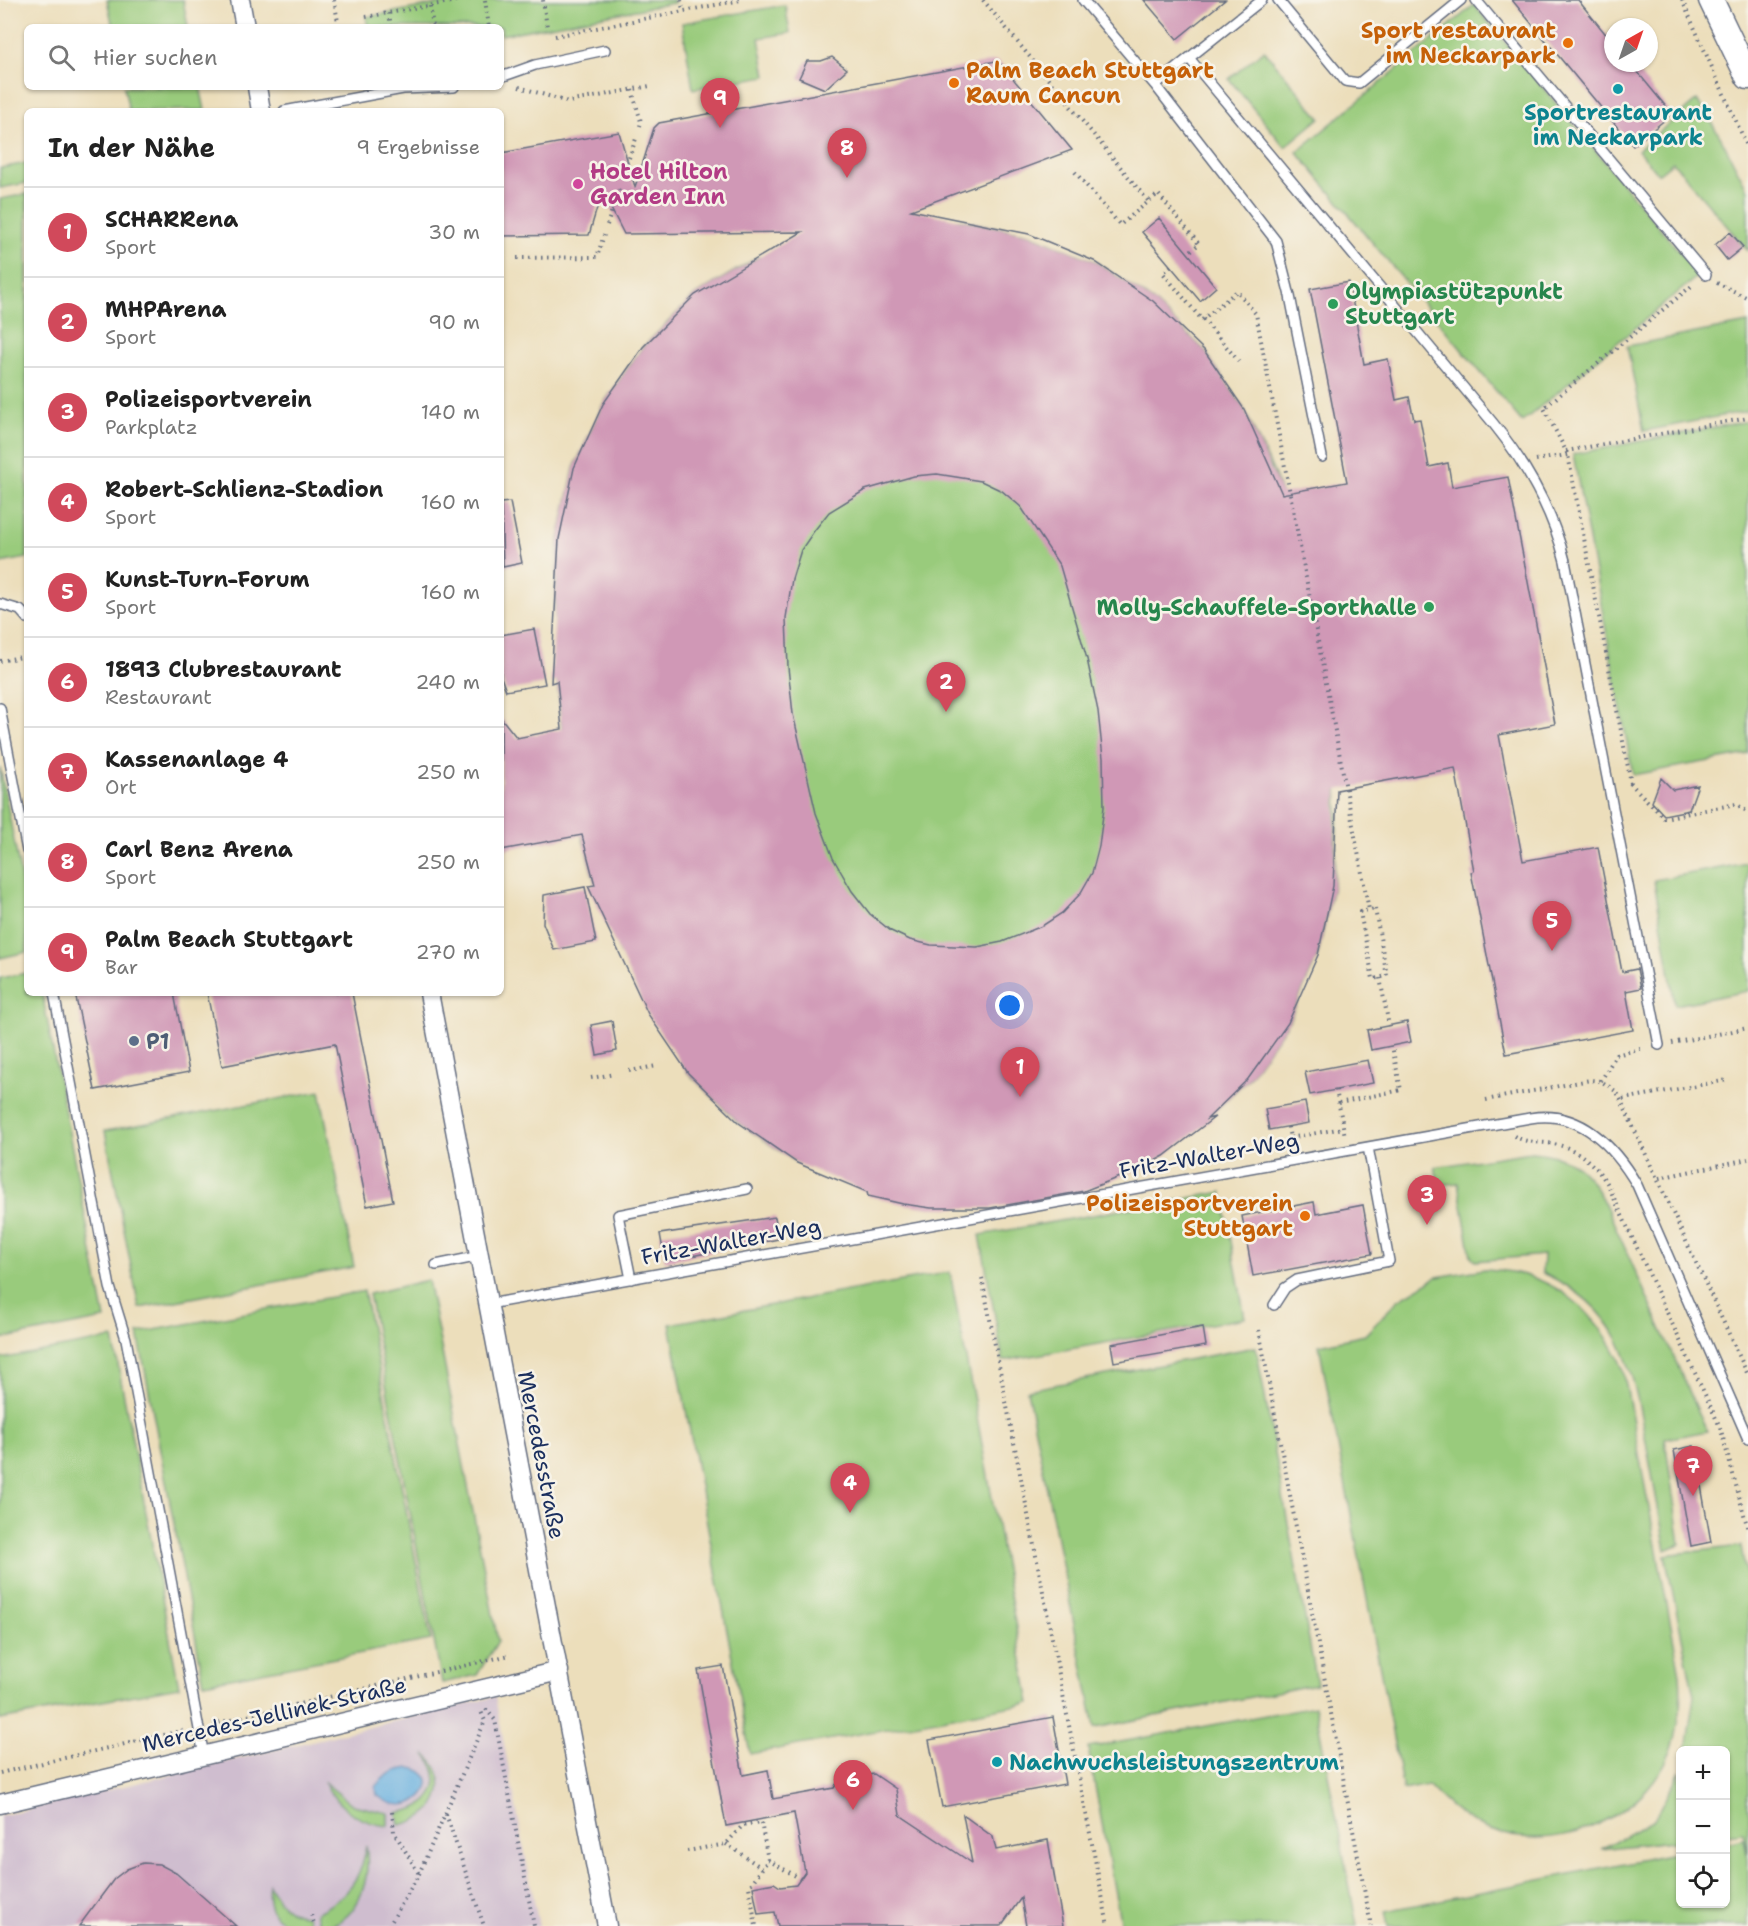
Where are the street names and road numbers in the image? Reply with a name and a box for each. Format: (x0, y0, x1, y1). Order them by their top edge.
street label: Fritz-Walter-Weg (1117, 1125, 1301, 1186)
street label: Fritz-Walter-Weg (639, 1211, 823, 1272)
street label: Mercedesstraße (511, 1369, 572, 1542)
street label: Mercedes-Jellinek-Straße (139, 1670, 409, 1759)

